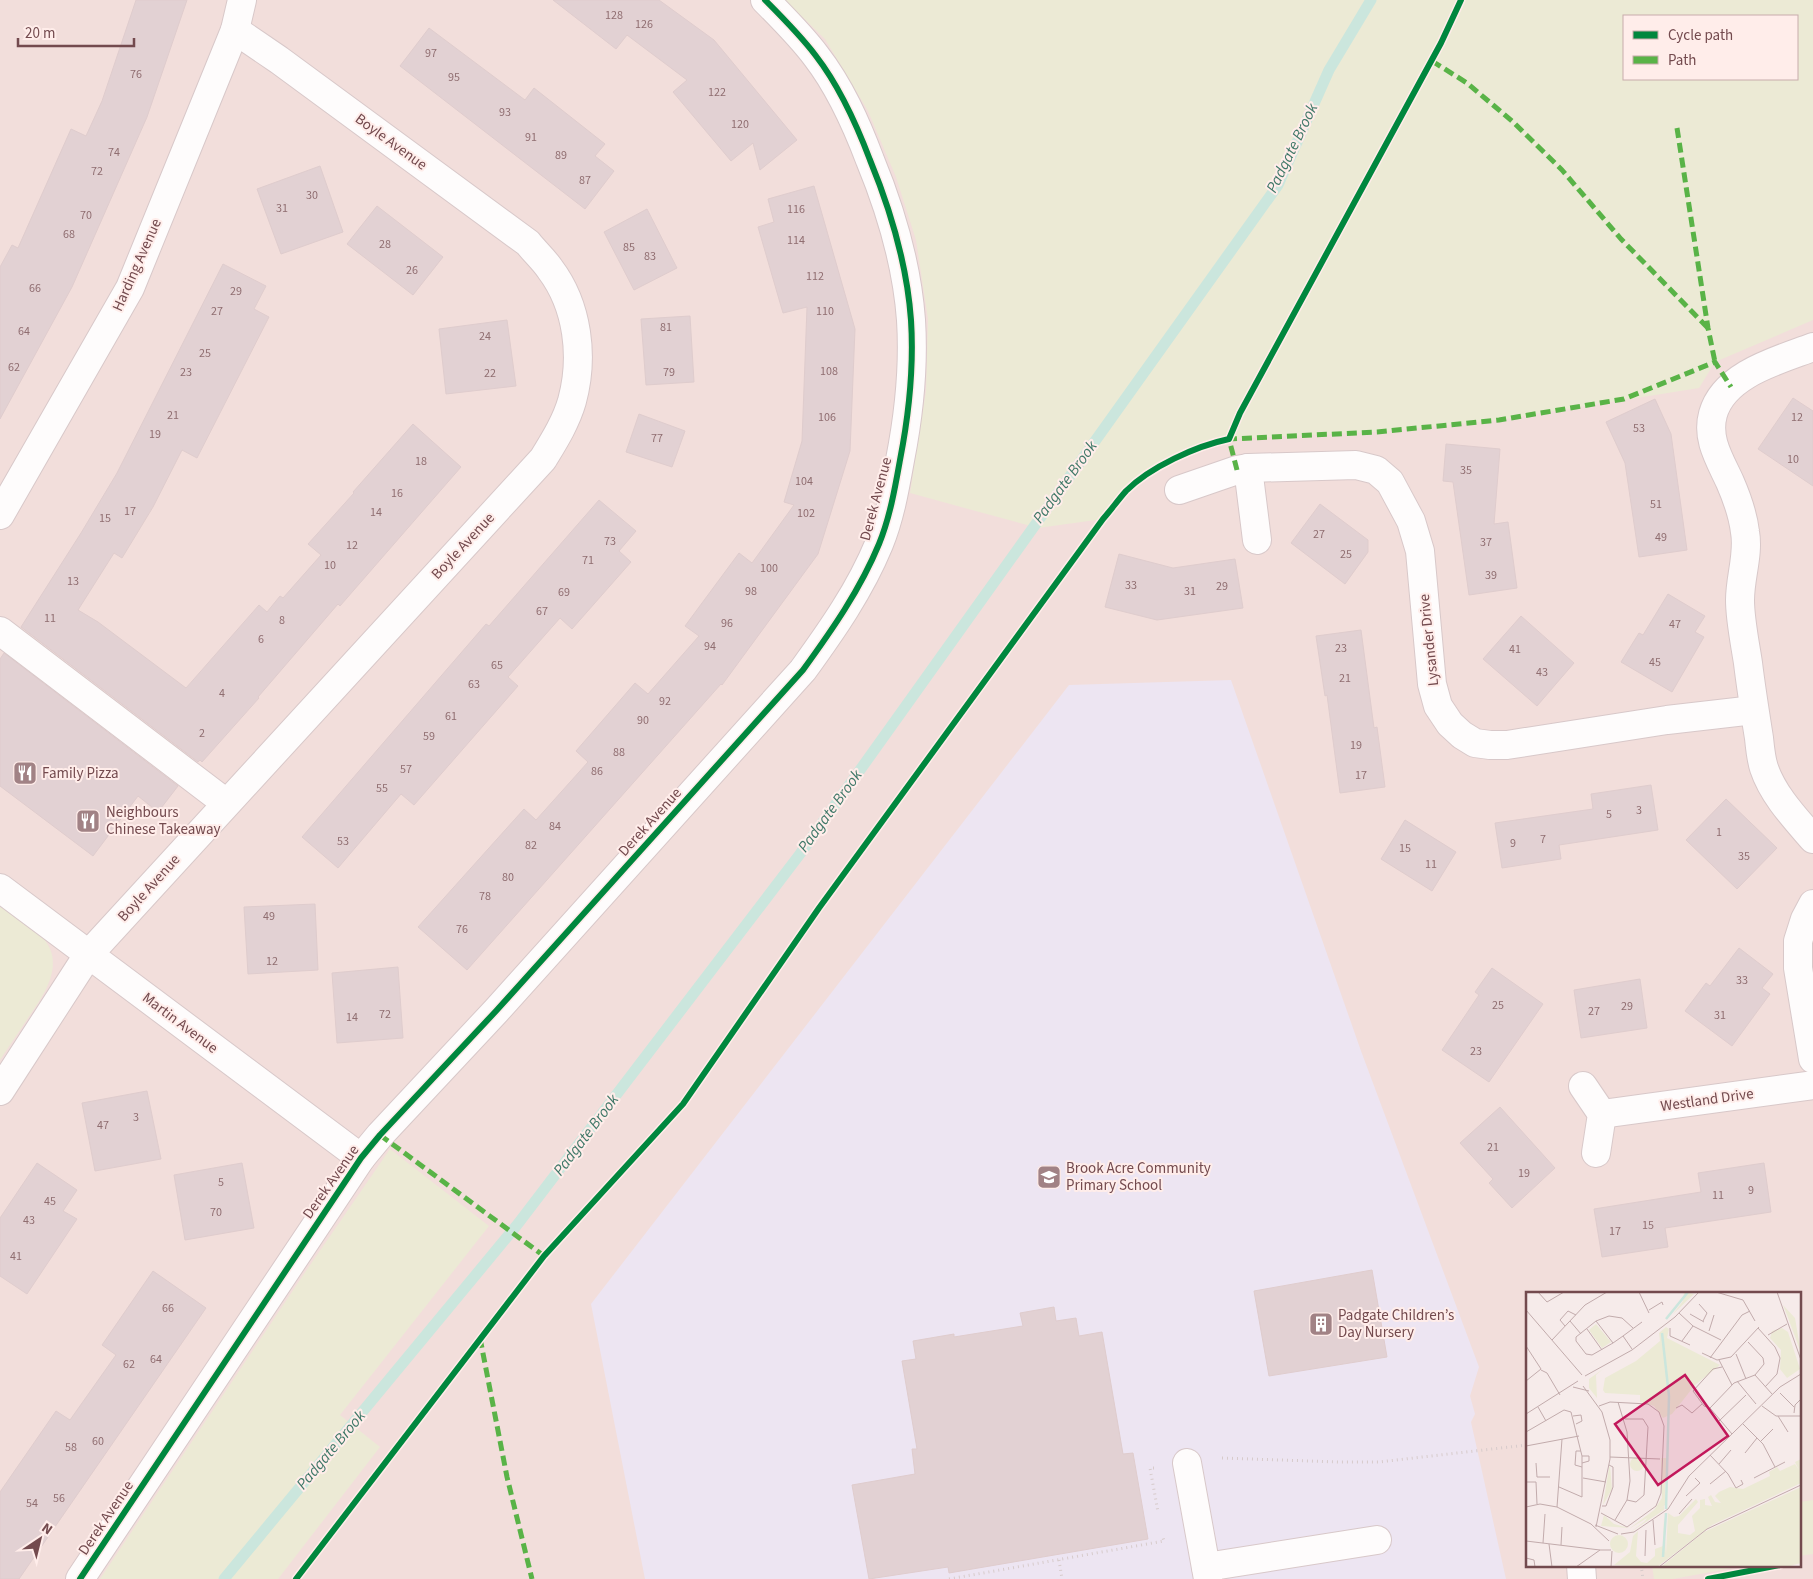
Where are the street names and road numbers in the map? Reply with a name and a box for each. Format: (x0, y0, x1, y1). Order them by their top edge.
street label: Boyle Avenue (351, 109, 431, 175)
street label: Harding Avenue (107, 215, 167, 315)
street label: Derek Avenue (855, 455, 897, 543)
street label: Boyle Avenue (427, 508, 499, 584)
street label: Lysander Drive (1414, 593, 1444, 687)
street label: Derek Avenue (613, 783, 687, 861)
street label: Boyle Avenue (113, 850, 185, 926)
street label: Martin Avenue (138, 988, 222, 1058)
street label: Westland Drive (1659, 1083, 1755, 1117)
street label: Derek Avenue (298, 1141, 364, 1223)
street label: Derek Avenue (73, 1477, 139, 1559)

